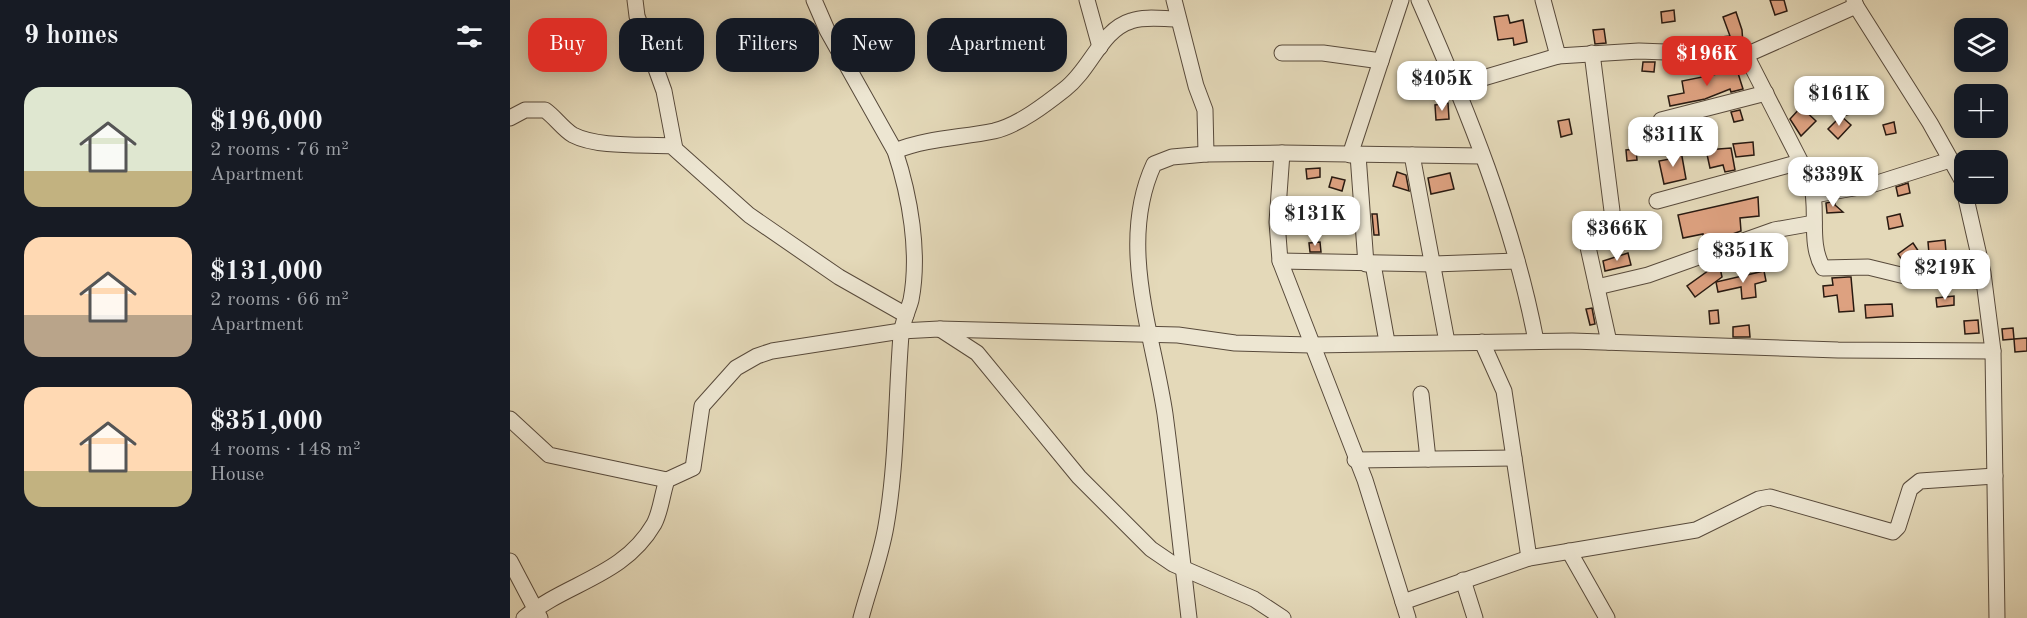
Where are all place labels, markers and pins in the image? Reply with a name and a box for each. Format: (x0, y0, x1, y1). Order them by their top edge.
pin: $196K (1665, 36, 1749, 87)
pin: $405K (1400, 61, 1484, 112)
pin: $161K (1797, 76, 1881, 127)
pin: $311K (1631, 117, 1715, 168)
pin: $339K (1791, 157, 1875, 208)
pin: $131K (1273, 196, 1357, 247)
pin: $366K (1575, 211, 1659, 262)
pin: $351K (1701, 233, 1785, 284)
pin: $219K (1903, 250, 1987, 301)

